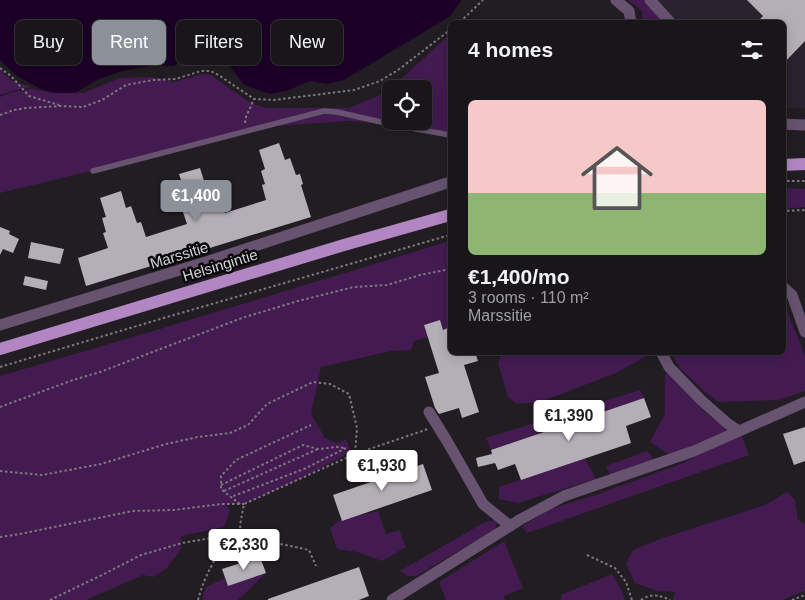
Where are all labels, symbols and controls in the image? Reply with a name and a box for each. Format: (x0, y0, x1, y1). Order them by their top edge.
chip: Buy (15, 20, 82, 65)
chip: Rent (92, 20, 166, 65)
chip: Filters (176, 20, 261, 65)
chip: New (271, 20, 343, 65)
icon: filters (738, 36, 766, 64)
text: 4 homes (468, 38, 553, 61)
map controls (382, 80, 432, 130)
button: locate (382, 80, 432, 130)
icon: home (572, 133, 662, 223)
pin: €1,400 (155, 180, 237, 222)
text: €1,400 (172, 187, 220, 204)
street label: Marssitie (148, 238, 210, 272)
street label: Helsingintie (180, 246, 260, 284)
text: €1,400/mo (468, 265, 570, 288)
text: 3 rooms · 110 m² (468, 289, 589, 306)
text: Marssitie (468, 307, 532, 324)
pin: €1,390 (528, 400, 610, 442)
text: €1,390 (545, 407, 593, 424)
pin: €1,930 (341, 450, 423, 492)
text: €1,930 (358, 457, 406, 474)
pin: €2,330 (203, 528, 285, 571)
text: €2,330 (220, 536, 268, 553)

